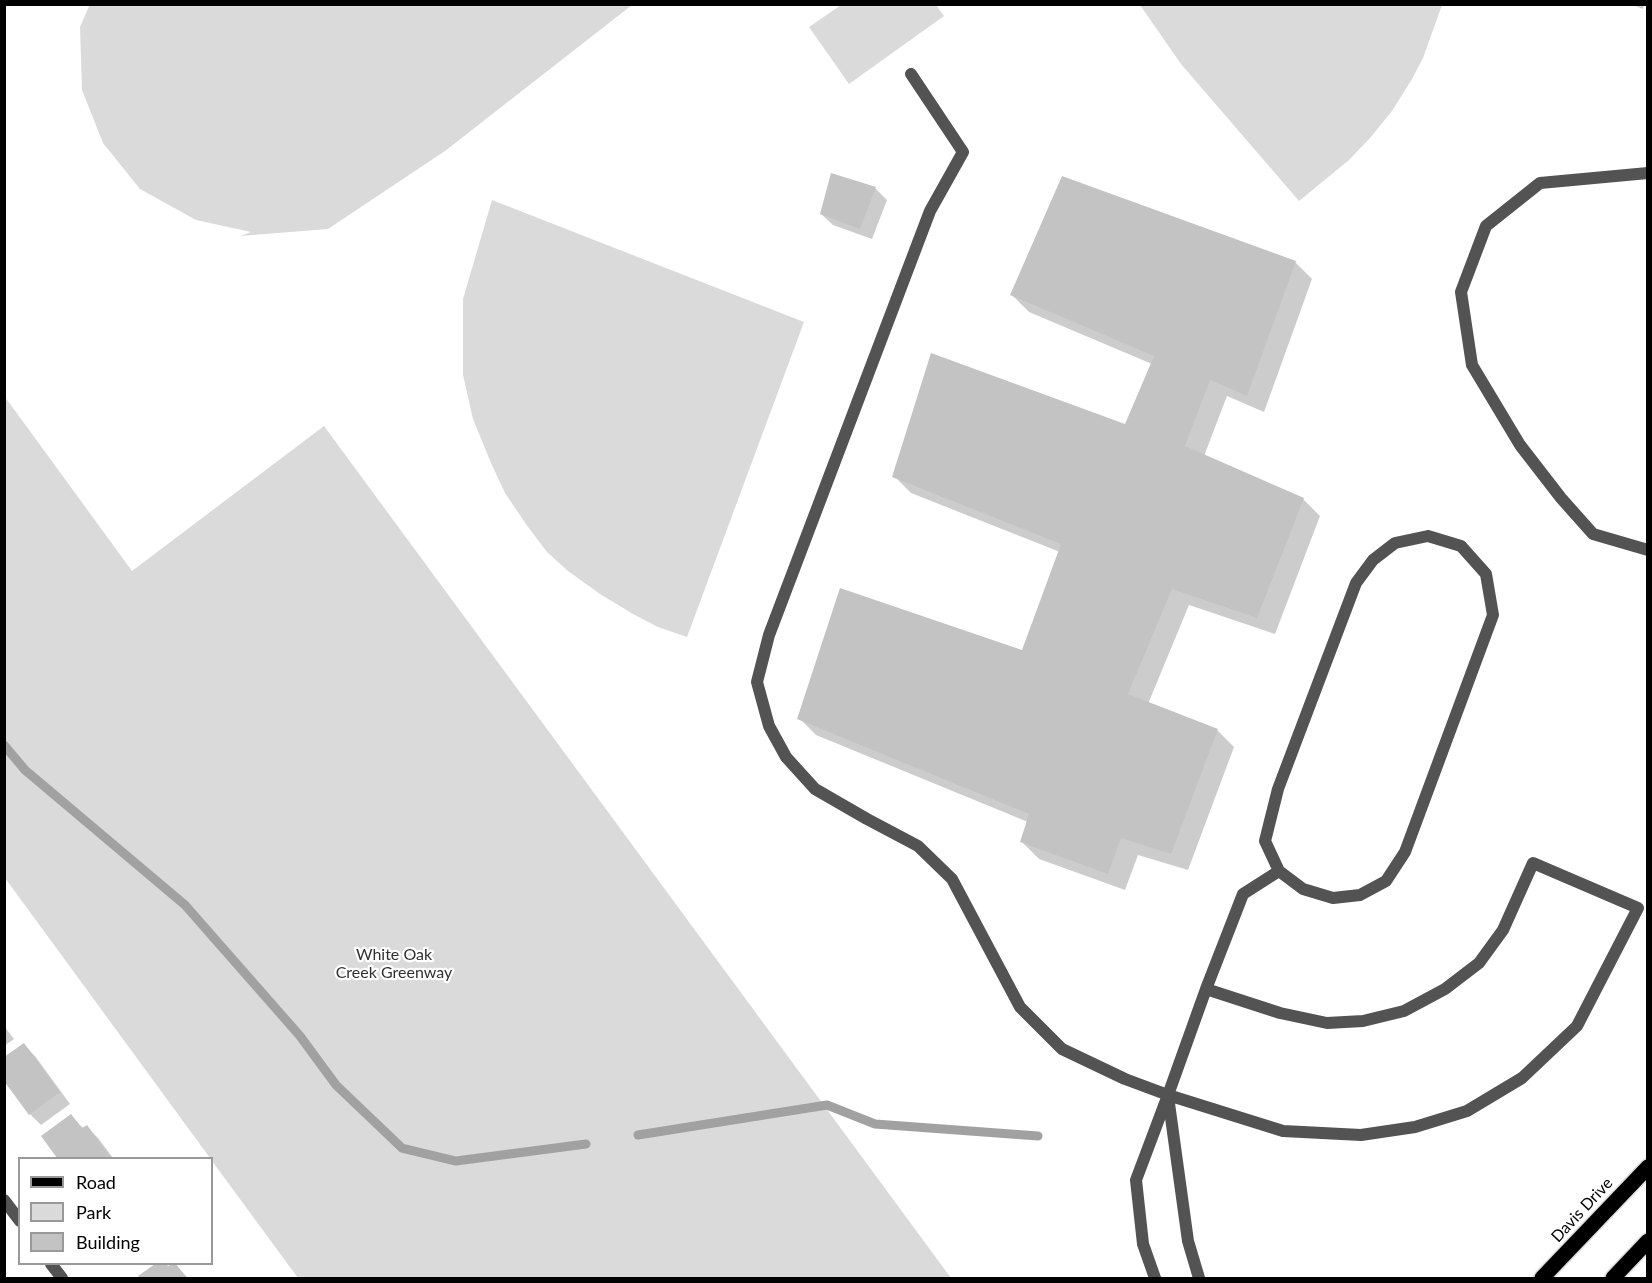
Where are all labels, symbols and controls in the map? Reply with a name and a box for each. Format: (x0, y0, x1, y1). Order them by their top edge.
park label: White Oak Creek Greenway (336, 945, 452, 983)
legend (18, 1157, 213, 1265)
text: Road (76, 1171, 116, 1193)
street label: Davis Drive (1547, 1174, 1617, 1246)
text: Park (76, 1201, 111, 1223)
text: Building (76, 1231, 140, 1253)

